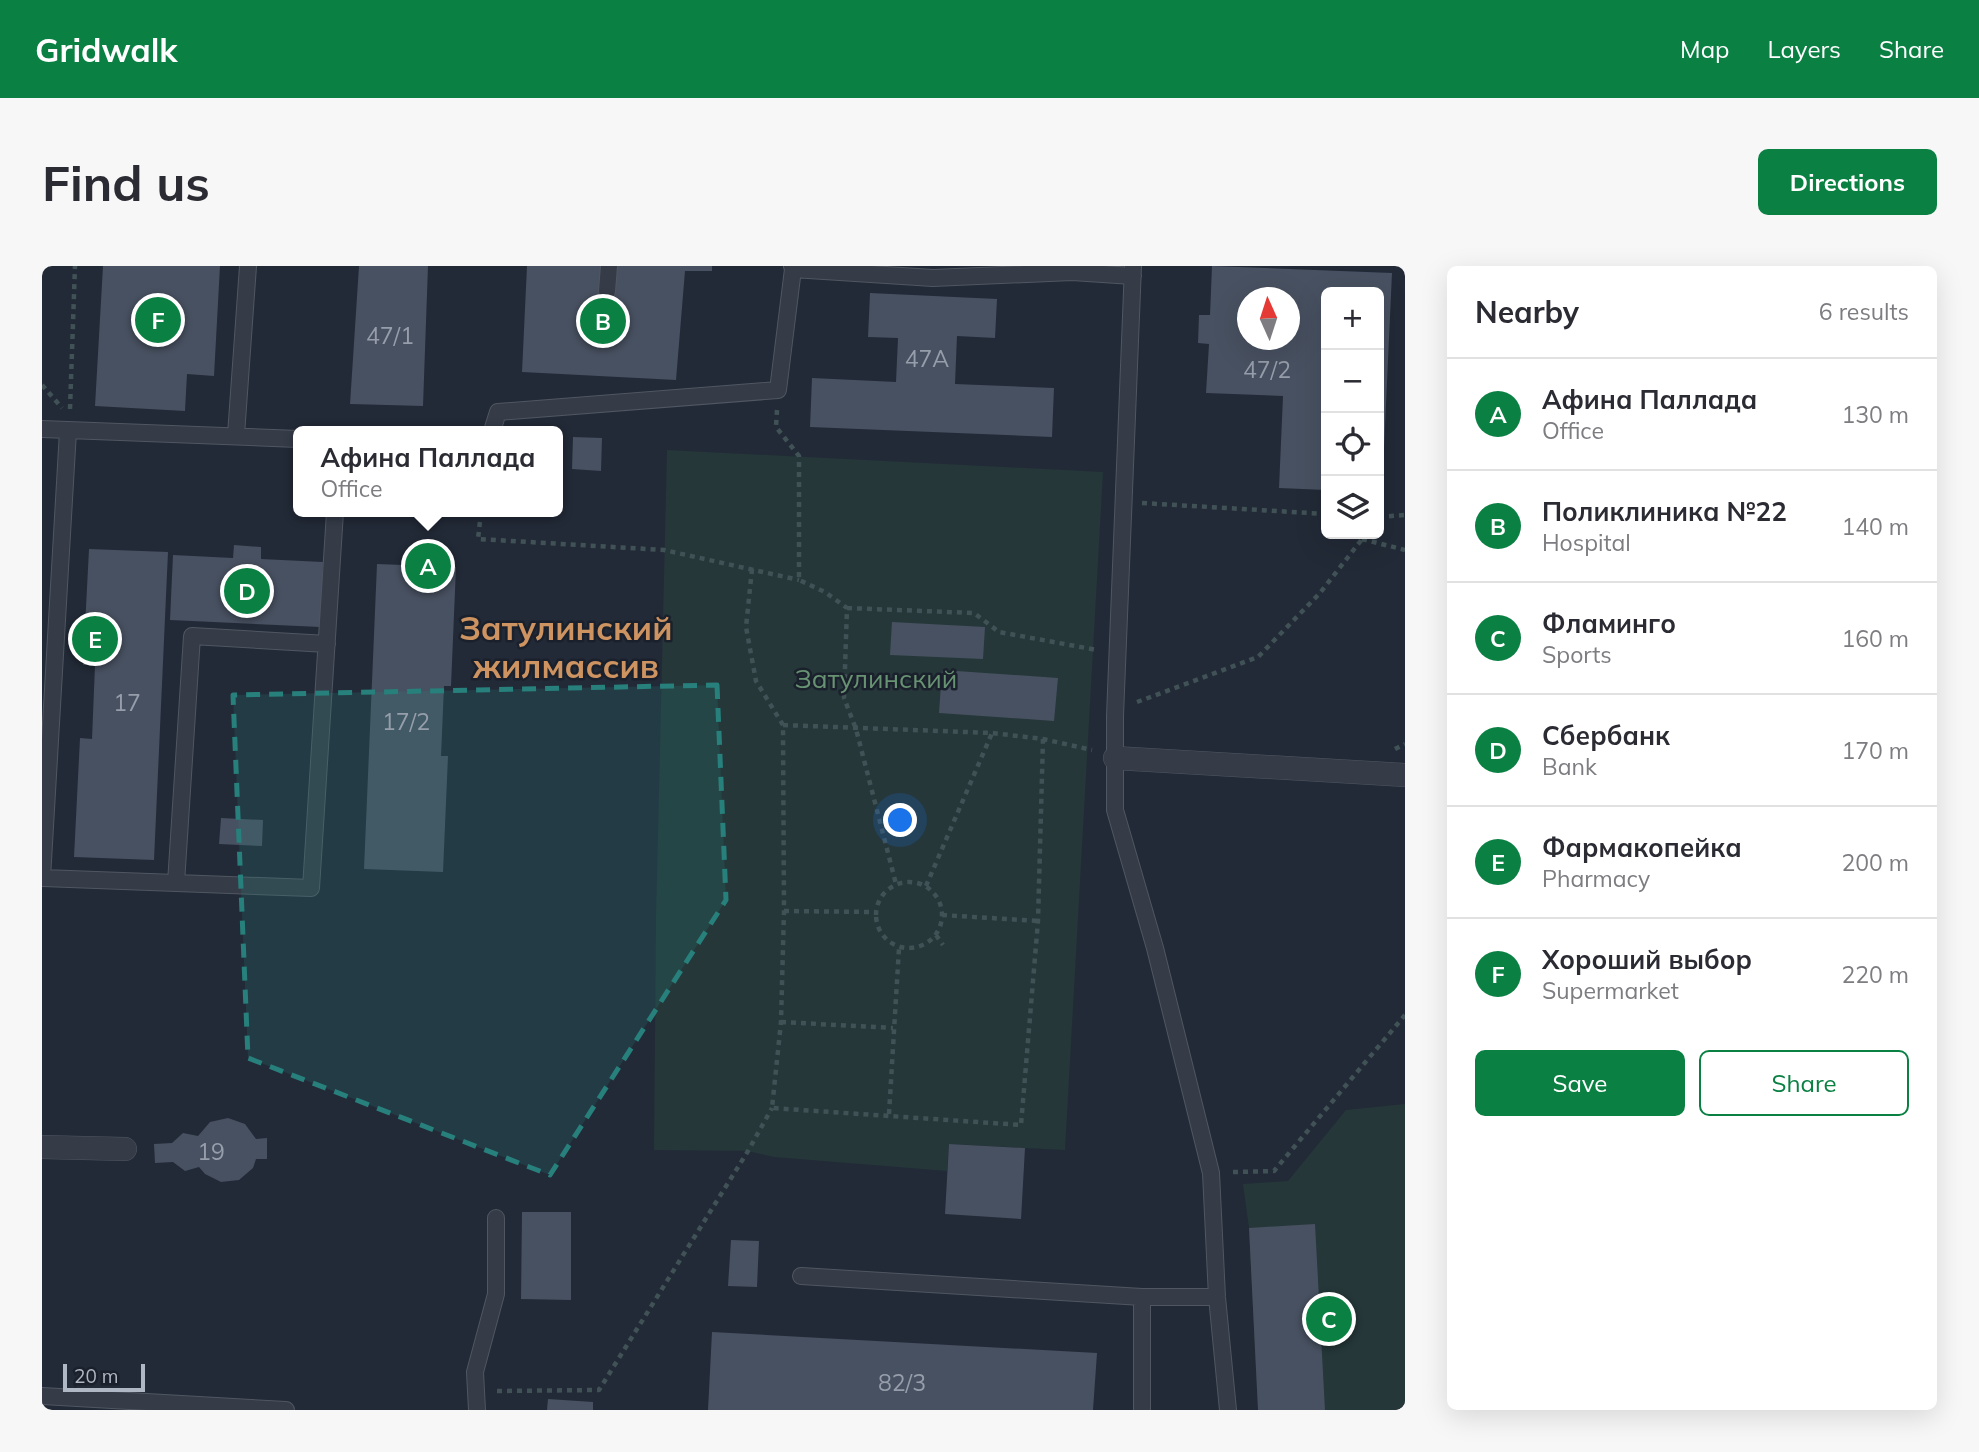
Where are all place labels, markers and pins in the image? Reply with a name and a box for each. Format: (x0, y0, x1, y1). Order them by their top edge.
pin: F (135, 294, 181, 346)
pin: B (580, 295, 626, 347)
pin: A (405, 540, 451, 592)
pin: D (224, 565, 270, 617)
pin: E (72, 613, 118, 665)
pin: C (1306, 1293, 1352, 1345)

